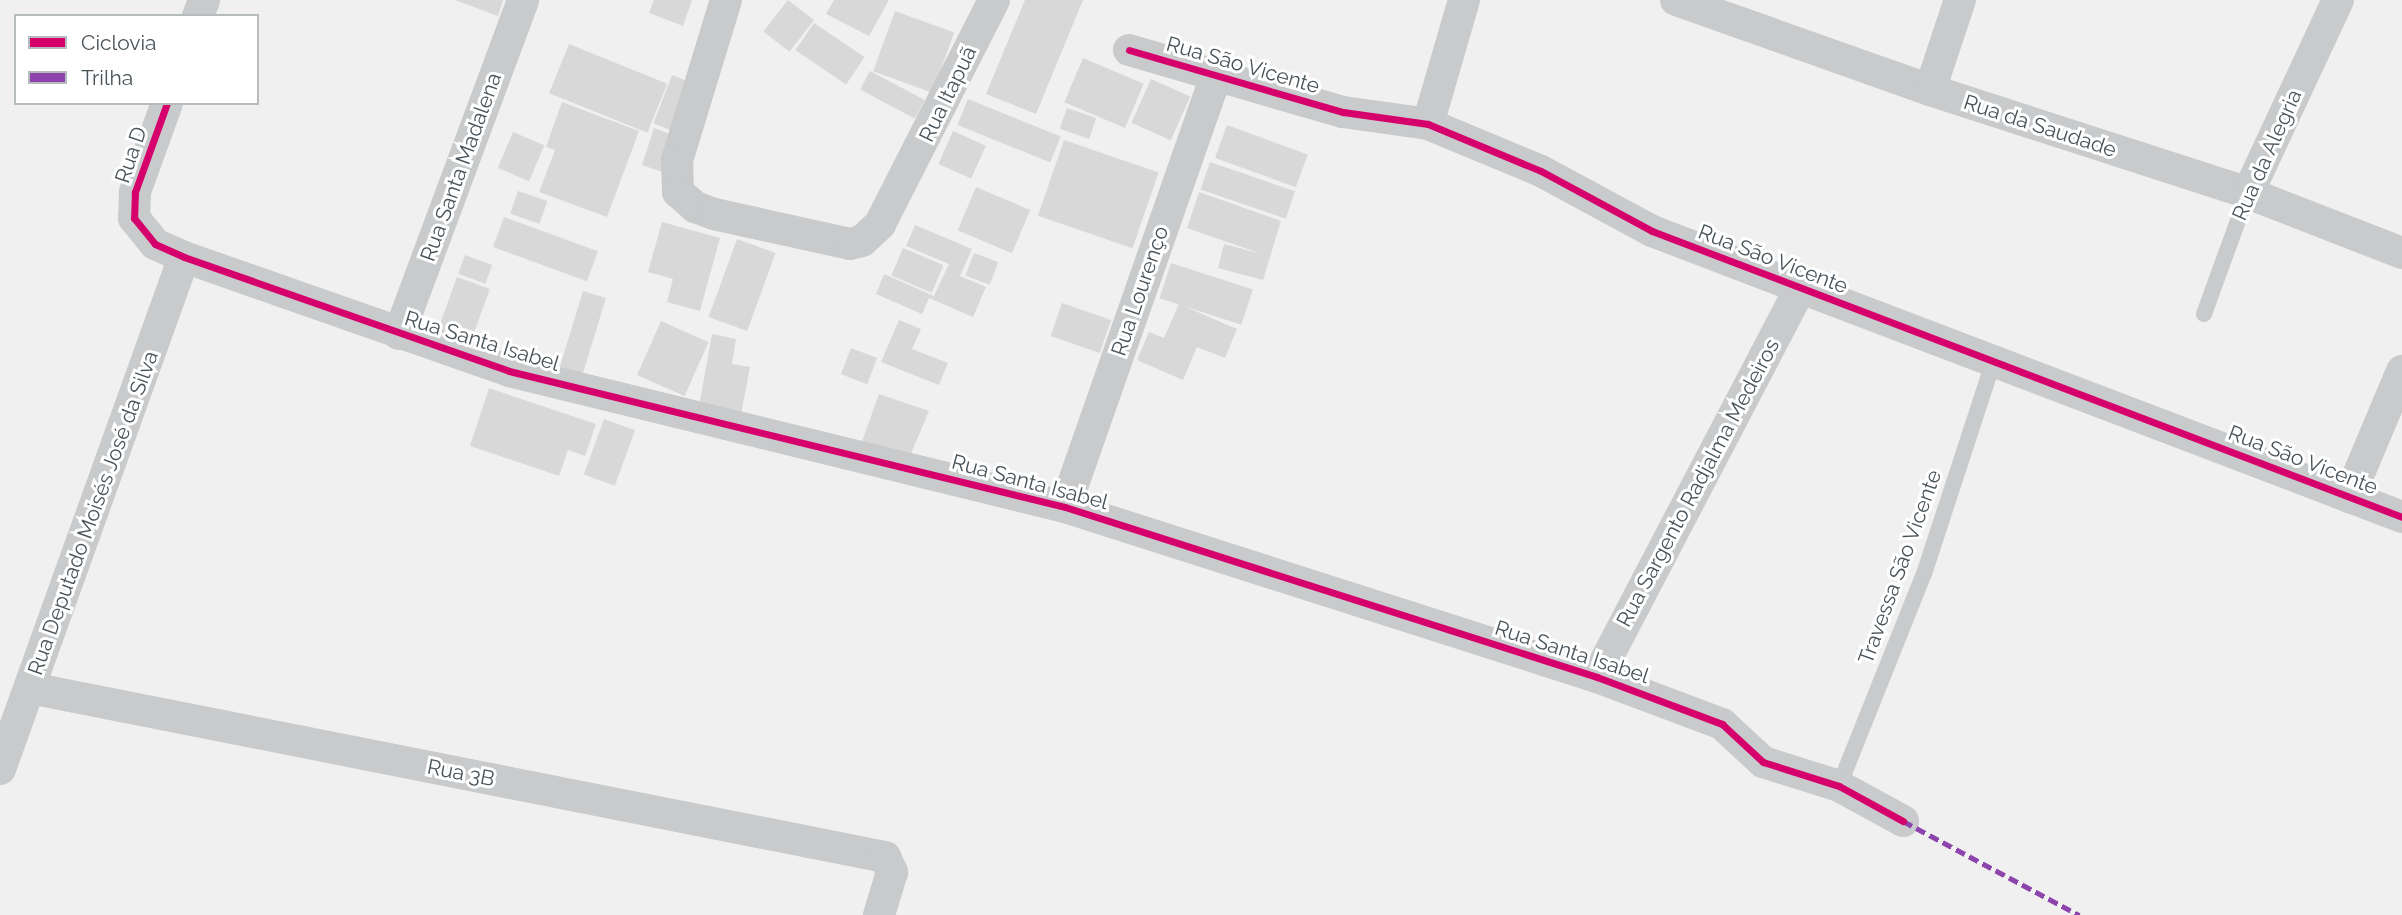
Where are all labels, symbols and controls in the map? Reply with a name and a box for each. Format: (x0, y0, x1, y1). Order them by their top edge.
legend (14, 14, 259, 105)
text: Ciclovia (81, 30, 157, 55)
street label: Rua São Vicente (1163, 31, 1323, 99)
street label: Rua Itapuã (914, 42, 982, 146)
text: Trilha (81, 65, 133, 90)
street label: Rua Santa Madalena (415, 69, 507, 265)
street label: Rua da Alegria (2227, 85, 2307, 225)
street label: Rua da Saudade (1960, 89, 2120, 163)
street label: Rua D (110, 124, 152, 186)
street label: Rua São Vicente (1694, 219, 1852, 299)
street label: Rua Lourenço (1106, 223, 1174, 359)
street label: Rua Santa Isabel (401, 305, 563, 377)
street label: Rua Sargento Radjalma Medeiros (1611, 335, 1785, 631)
street label: Rua Deputado Moisés José da Silva (22, 347, 164, 679)
street label: Rua São Vicente (2224, 420, 2382, 500)
street label: Rua Santa Isabel (949, 449, 1111, 515)
street label: Travessa São Vicente (1853, 466, 1947, 668)
street label: Rua Santa Isabel (1492, 615, 1652, 689)
street label: Rua 3B (425, 754, 497, 792)

